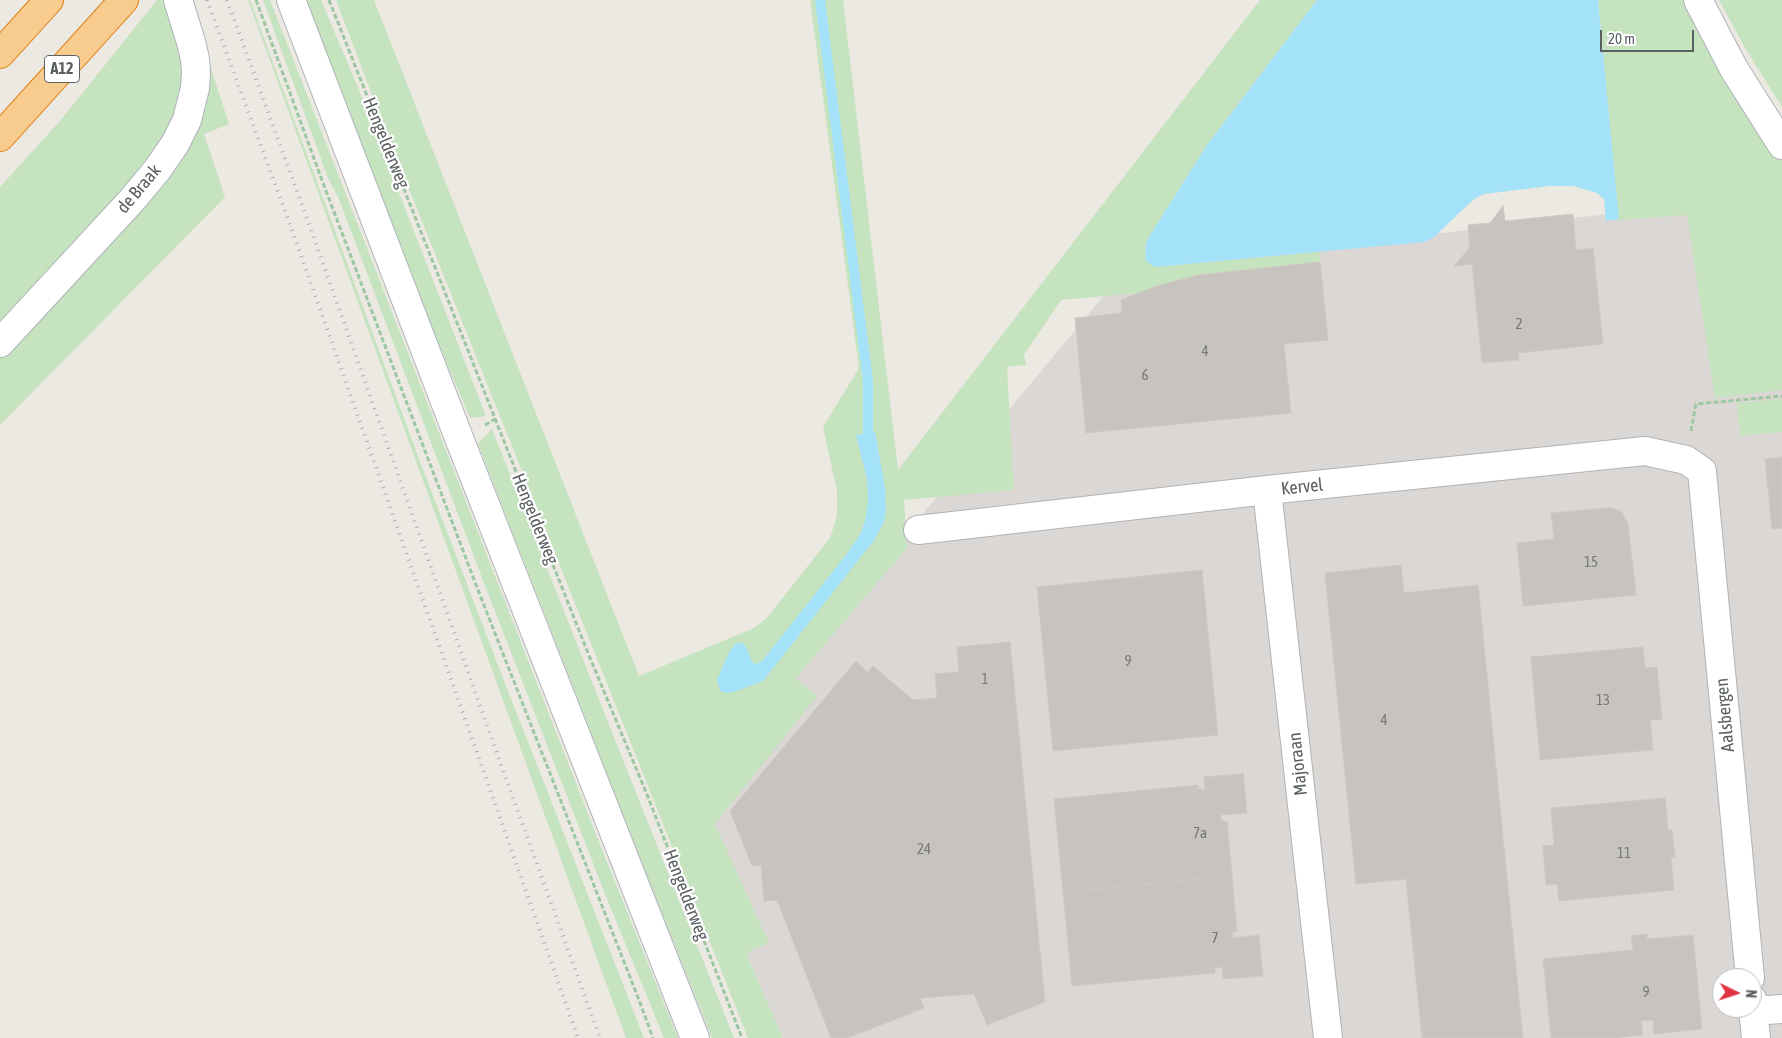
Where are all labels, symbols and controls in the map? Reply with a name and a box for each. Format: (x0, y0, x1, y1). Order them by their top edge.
scale bar (1602, 20, 1696, 52)
text: 20 m (1608, 30, 1635, 47)
road number: A12 (44, 56, 80, 82)
street label: Hengelderweg (358, 94, 414, 192)
street label: de Braak (112, 160, 166, 218)
house number: 2 (1515, 315, 1523, 333)
house number: 4 (1201, 342, 1209, 360)
house number: 6 (1141, 366, 1149, 384)
street label: Hengelderweg (507, 470, 563, 568)
street label: Kervel (1280, 474, 1324, 500)
house number: 15 (1584, 553, 1598, 571)
house number: 9 (1124, 652, 1132, 670)
house number: 1 (981, 670, 989, 688)
street label: Aalsbergen (1711, 677, 1739, 753)
house number: 13 (1596, 691, 1610, 709)
house number: 4 (1380, 711, 1388, 729)
street label: Majoraan (1284, 731, 1312, 797)
house number: 7a (1193, 824, 1207, 842)
house number: 24 (917, 840, 931, 858)
house number: 11 (1617, 844, 1631, 862)
street label: Hengelderweg (659, 846, 713, 944)
house number: 7 (1211, 929, 1219, 947)
north arrow (1712, 968, 1762, 1018)
house number: 9 (1642, 983, 1650, 1001)
text: N (1743, 989, 1759, 999)

